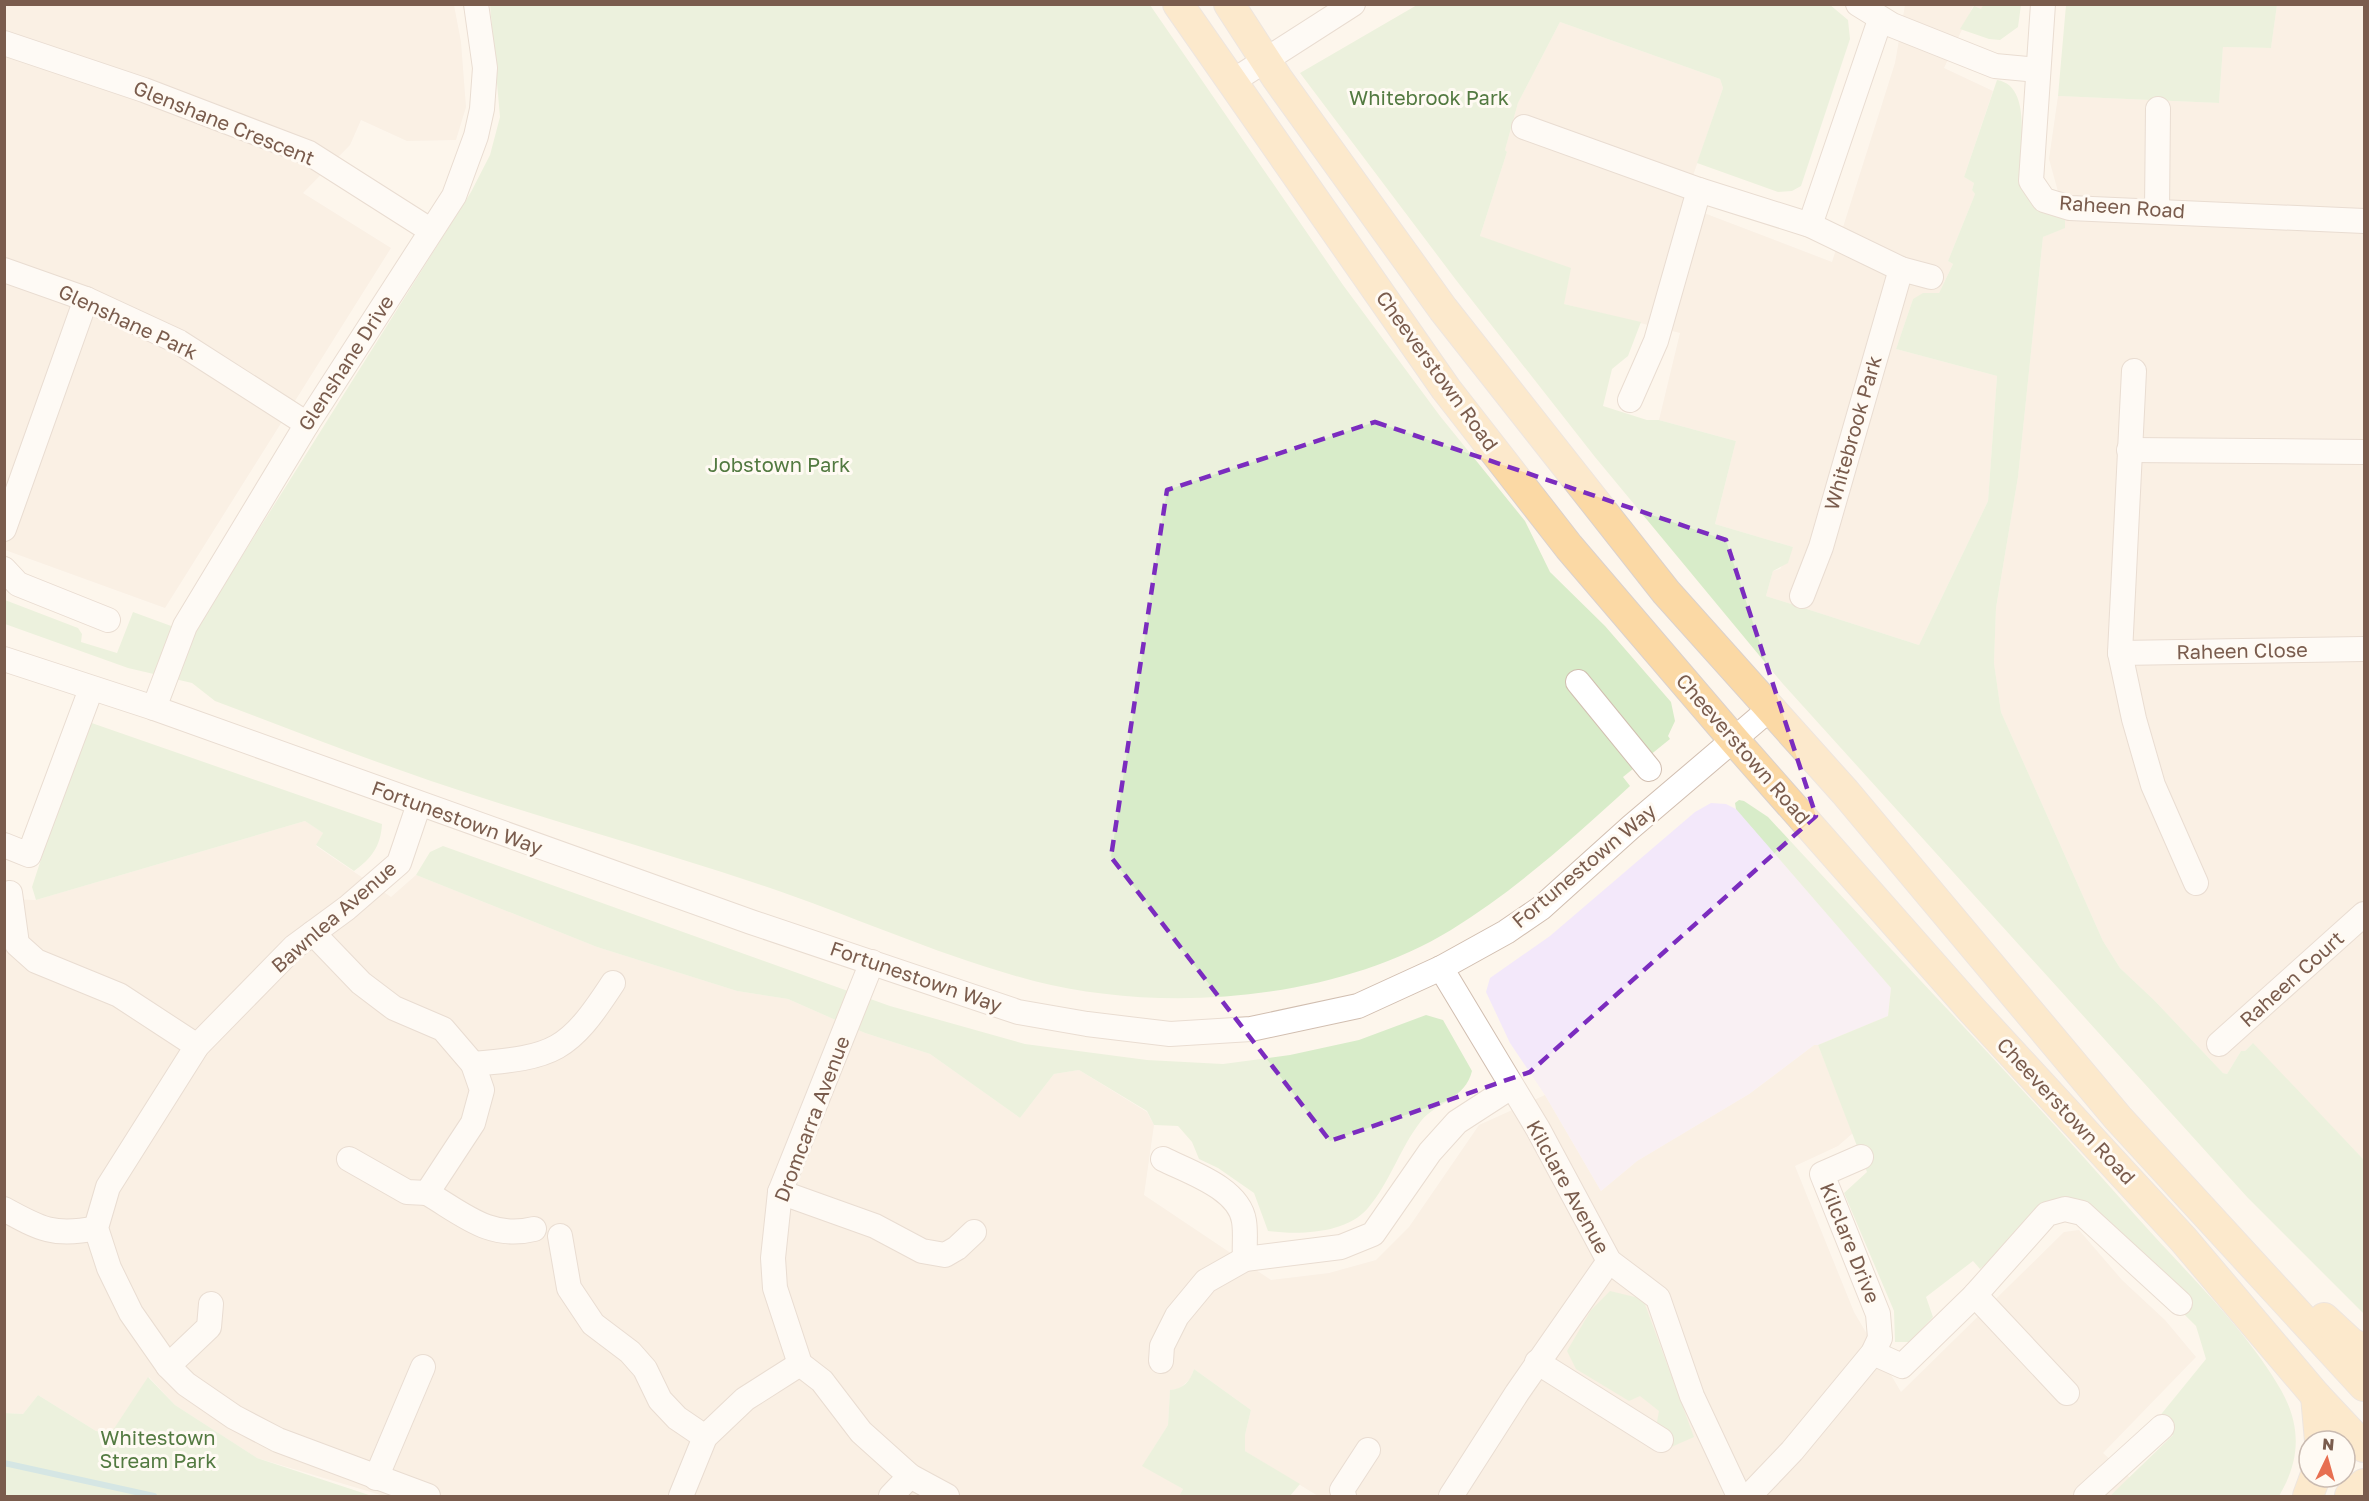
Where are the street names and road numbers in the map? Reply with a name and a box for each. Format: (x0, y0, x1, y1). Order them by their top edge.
street label: Glenshane Crescent (130, 75, 318, 169)
street label: Raheen Road (2058, 190, 2186, 222)
street label: Glenshane Park (55, 278, 202, 364)
street label: Cheeverstown Road (1372, 286, 1504, 455)
street label: Glenshane Drive (292, 290, 398, 435)
street label: Whitebrook Park (1818, 353, 1886, 513)
street label: Raheen Close (2176, 637, 2308, 663)
street label: Cheeverstown Road (1672, 668, 1816, 829)
street label: Fortunestown Way (369, 775, 546, 859)
street label: Fortunestown Way (1507, 798, 1660, 932)
street label: Bawnlea Avenue (266, 855, 401, 977)
street label: Raheen Court (2234, 925, 2348, 1031)
street label: Fortunestown Way (827, 935, 1005, 1017)
street label: Dromcarra Avenue (768, 1032, 854, 1205)
street label: Cheeverstown Road (1993, 1032, 2141, 1189)
street label: Kilclare Avenue (1522, 1116, 1615, 1257)
street label: Kilclare Drive (1816, 1179, 1886, 1306)

